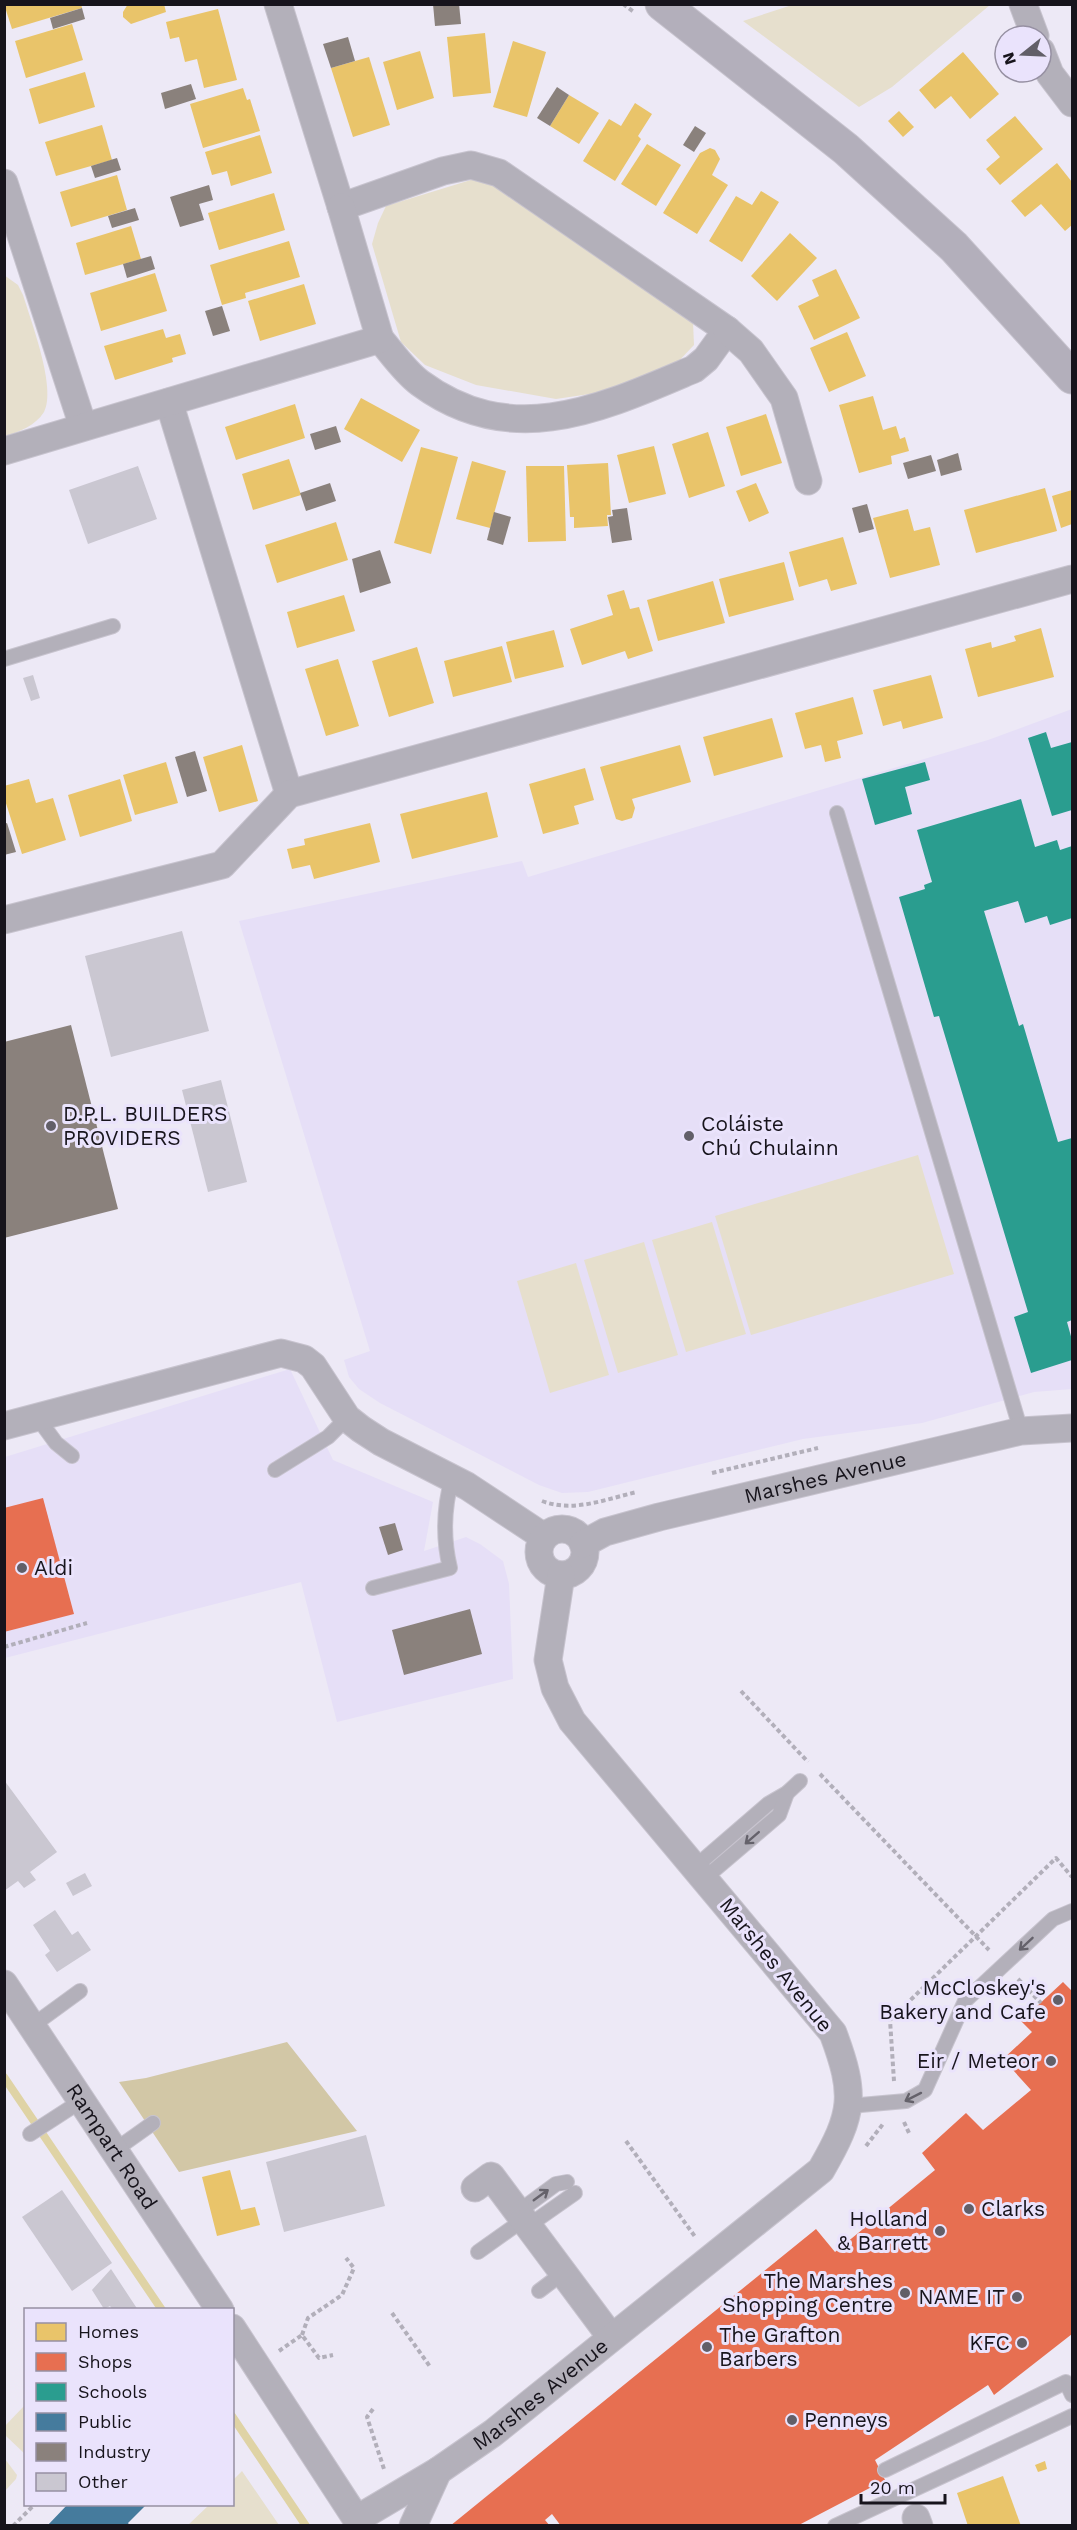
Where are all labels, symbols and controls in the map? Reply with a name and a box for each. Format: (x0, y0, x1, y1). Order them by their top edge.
north arrow (993, 24, 1053, 84)
text: N (998, 50, 1020, 67)
place label: D.P.L. BUILDERS PROVIDERS (63, 1101, 228, 1150)
place label: Coláiste Chú Chulainn (701, 1111, 839, 1160)
marker: D.P.L. BUILDERS PROVIDERS (44, 1119, 58, 1133)
marker: Coláiste Chú Chulainn (682, 1129, 696, 1143)
street label: Marshes Avenue (742, 1446, 909, 1508)
place label: Aldi (34, 1555, 73, 1580)
marker: Aldi (15, 1561, 29, 1575)
one-way arrow (745, 1831, 760, 1845)
street label: Marshes Avenue (715, 1892, 838, 2037)
one-way arrow (1018, 1937, 1033, 1952)
place label: McCloskey's Bakery and Cafe (879, 1975, 1046, 2024)
marker: McCloskey's Bakery and Cafe (1051, 1993, 1065, 2007)
place label: Eir / Meteor (917, 2048, 1039, 2073)
marker: Eir / Meteor (1044, 2054, 1058, 2068)
street label: Rampart Road (61, 2078, 163, 2214)
one-way arrow (904, 2092, 922, 2104)
one-way arrow (533, 2189, 549, 2201)
place label: Clarks (981, 2196, 1045, 2221)
marker: Clarks (962, 2202, 976, 2216)
place label: Holland & Barrett (837, 2206, 928, 2255)
marker: Holland & Barrett (933, 2224, 947, 2238)
place label: The Marshes Shopping Centre (722, 2268, 893, 2317)
place label: NAME IT (918, 2284, 1005, 2309)
marker: The Marshes Shopping Centre (898, 2286, 912, 2300)
marker: NAME IT (1010, 2290, 1024, 2304)
legend (24, 2308, 234, 2506)
text: Homes (78, 2321, 139, 2342)
place label: The Grafton Barbers (719, 2322, 840, 2371)
place label: KFC (969, 2330, 1010, 2355)
street label: Marshes Avenue (468, 2333, 613, 2455)
marker: KFC (1015, 2336, 1029, 2350)
marker: The Grafton Barbers (700, 2340, 714, 2354)
text: Shops (78, 2351, 132, 2372)
text: Schools (78, 2381, 147, 2402)
place label: Penneys (804, 2407, 888, 2432)
text: Public (78, 2411, 132, 2432)
marker: Penneys (785, 2413, 799, 2427)
text: Industry (78, 2441, 151, 2462)
scale bar (861, 2467, 945, 2505)
text: Other (78, 2471, 128, 2492)
text: 20 m (870, 2477, 915, 2498)

